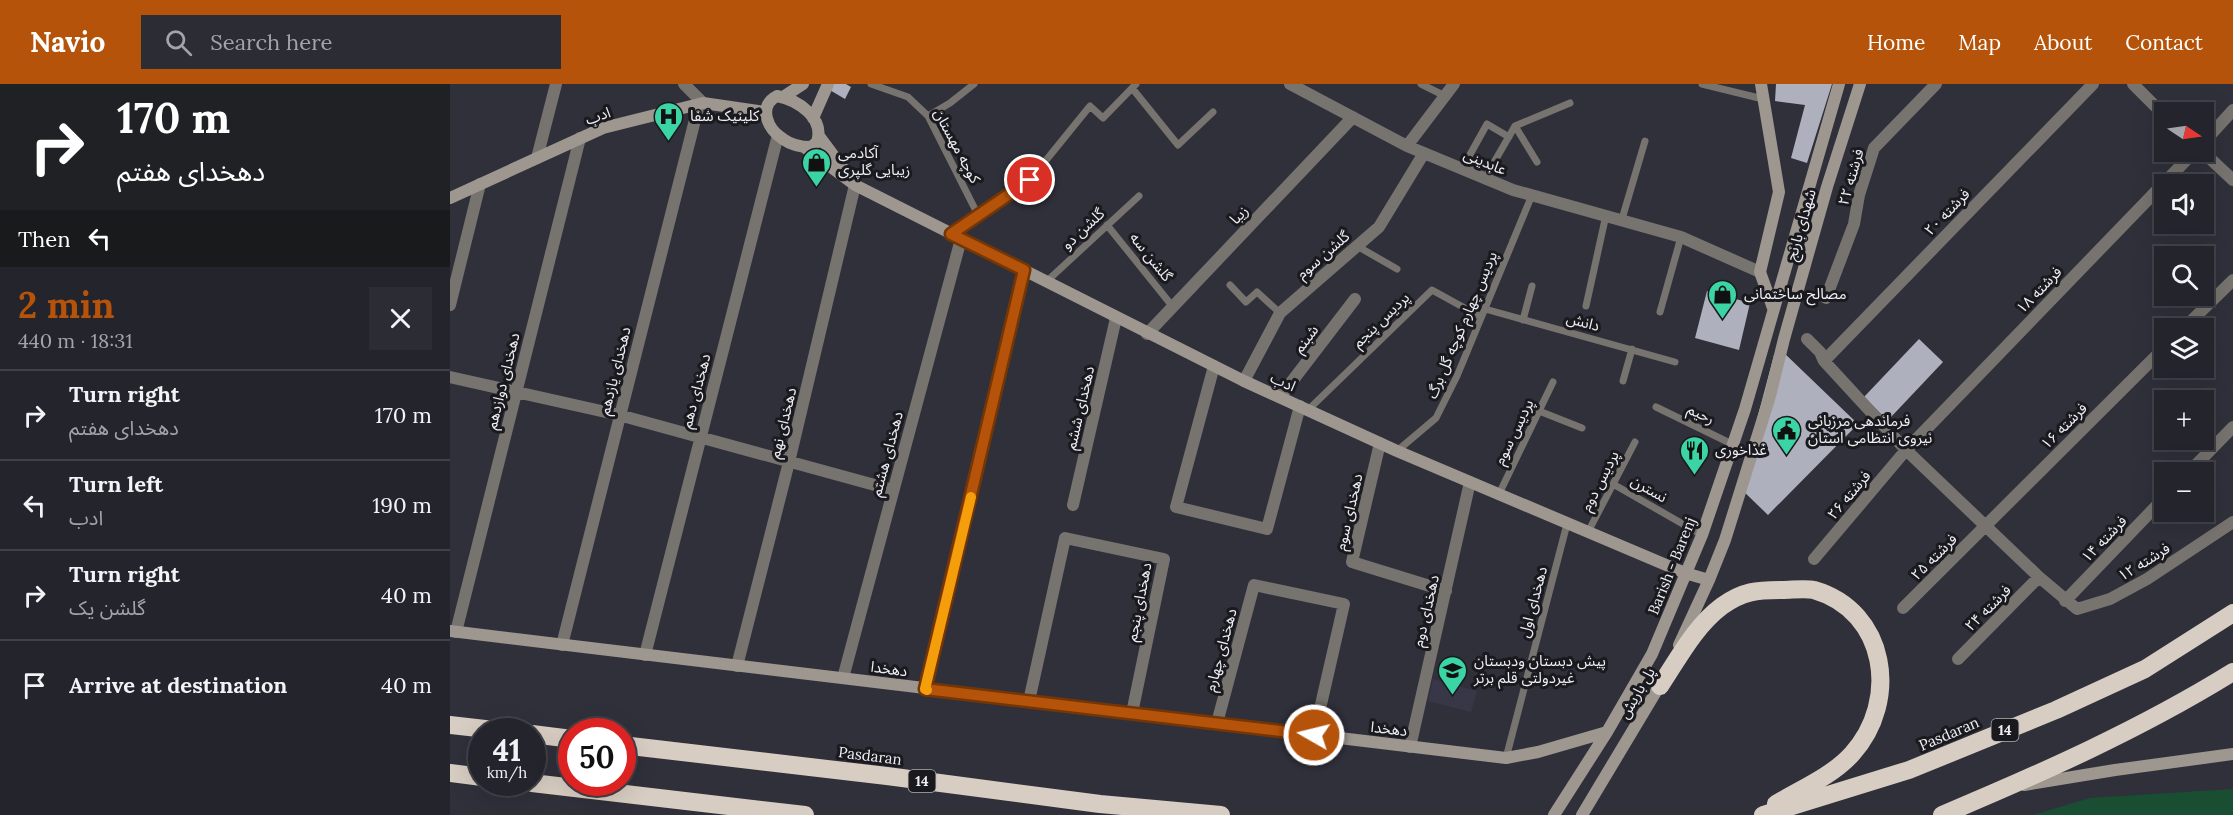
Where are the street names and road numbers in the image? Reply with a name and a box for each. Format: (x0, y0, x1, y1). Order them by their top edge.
street label: ادب (583, 102, 613, 129)
street label: کوچه مهستان (929, 105, 985, 188)
street label: عابدینی (1461, 144, 1510, 179)
street label: ۲۲ فرشته (1833, 146, 1868, 207)
street label: ۲۰ فرشته (1920, 184, 1974, 239)
street label: شهدای بارنج (1781, 187, 1823, 264)
street label: زیبا (1225, 201, 1252, 228)
street label: گلشن دو (1057, 203, 1109, 253)
street label: گلشن سوم (1292, 226, 1355, 284)
street label: گلشن سه (1126, 228, 1177, 286)
street label: پردیس چهارم کوچه گل برگ (1422, 248, 1503, 402)
street label: ۱۸ فرشته (2012, 262, 2066, 317)
street label: پردیس پنجم (1348, 288, 1415, 353)
street label: دانش (1564, 308, 1602, 335)
street label: شبنم (1289, 321, 1324, 358)
street label: دهخدای یازدهم (594, 325, 637, 417)
street label: دهخدای دوازدهم (481, 331, 526, 432)
street label: دهخدای دهم (676, 352, 717, 431)
street label: دهخدای ششم (1061, 364, 1100, 452)
street label: ادب (1268, 368, 1299, 395)
street label: دهخدای نهم (765, 386, 802, 461)
street label: پردیس سوم (1490, 396, 1539, 469)
street label: ۱۶ فرشته (2036, 398, 2091, 453)
street label: رحیم (1684, 399, 1718, 430)
street label: دهخدای هشتم (866, 409, 909, 499)
street label: پردیس دوم (1576, 447, 1625, 515)
street label: ۲۶ فرشته (1823, 466, 1875, 523)
street label: نسترن (1628, 471, 1671, 506)
street label: دهخدای سوم (1330, 472, 1369, 553)
street label: ۱۴ فرشته (2077, 511, 2131, 566)
street label: Barish - Barenj (1643, 514, 1700, 617)
street label: ۲۵ فرشته (1906, 529, 1961, 584)
street label: ۱۲ فرشته (2114, 538, 2174, 585)
street label: دهخدای پنجم (1122, 561, 1157, 643)
street label: دهخدای اول (1514, 564, 1551, 640)
street label: دهخدای دوم (1408, 573, 1445, 649)
street label: فرشته ۲۴ (1960, 580, 2015, 635)
street label: دهخدای چهارم (1200, 606, 1243, 694)
street label: دهخدا (869, 657, 909, 680)
street label: پل باریش (1614, 664, 1660, 722)
street label: Pasdaran (1916, 712, 1982, 755)
street label: دهخدا (1370, 717, 1409, 740)
road number: 14 (1992, 719, 2018, 741)
street label: Pasdaran (837, 742, 903, 769)
road number: 14 (908, 770, 936, 792)

